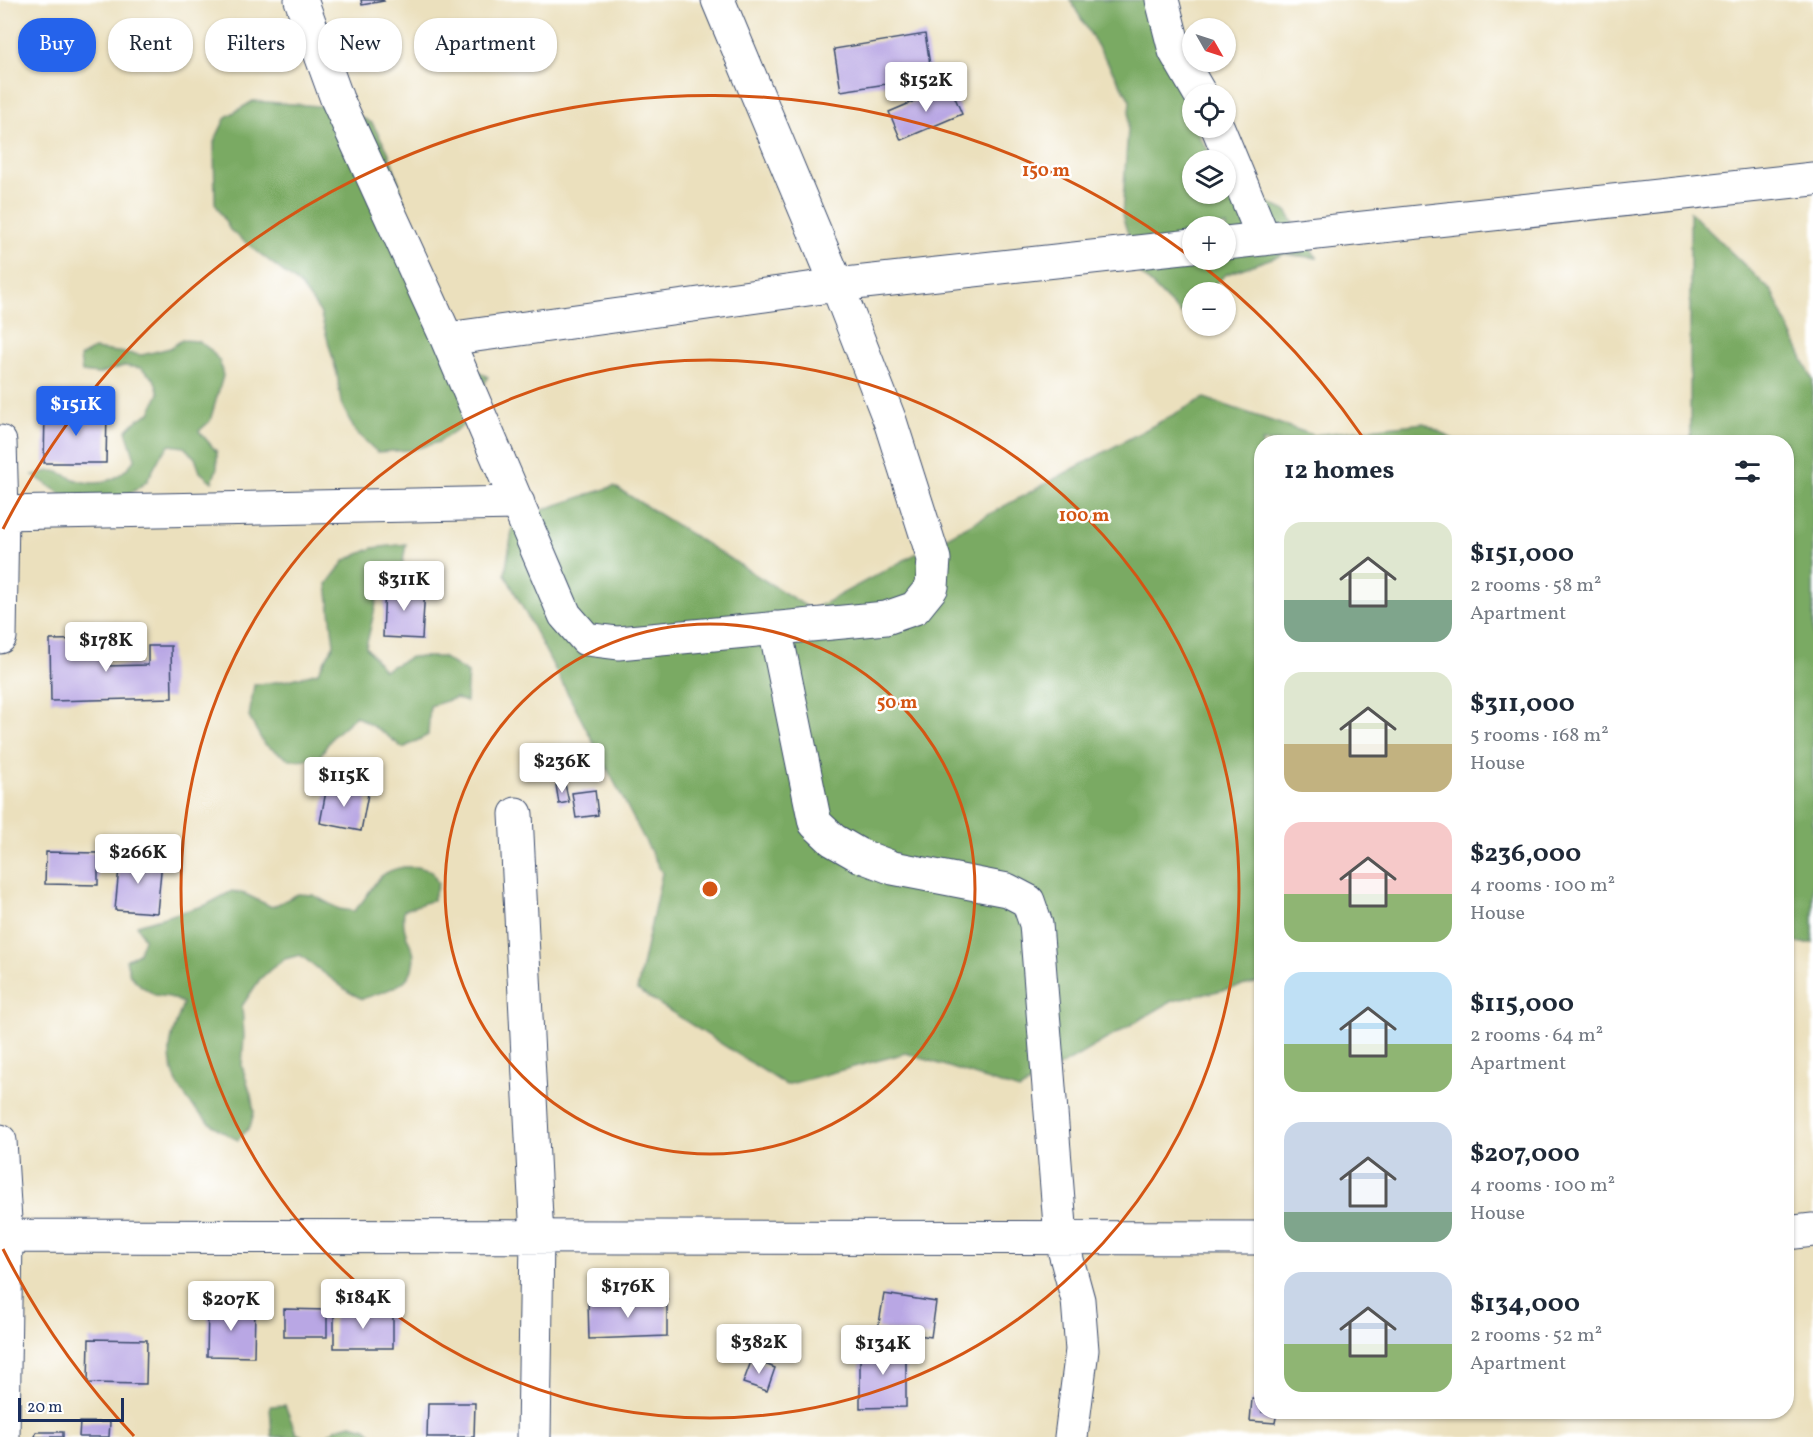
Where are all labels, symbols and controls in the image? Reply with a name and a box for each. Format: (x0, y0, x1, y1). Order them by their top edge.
chip: Buy (18, 18, 96, 72)
chip: Rent (108, 18, 193, 72)
chip: Filters (205, 18, 306, 72)
chip: New (318, 18, 402, 72)
chip: Apartment (414, 18, 557, 72)
north arrow (1182, 18, 1236, 72)
map controls (1182, 18, 1236, 336)
pin: $152K (884, 62, 968, 113)
text: $152K (899, 67, 953, 95)
button: locate (1182, 84, 1236, 138)
button: layers (1182, 150, 1236, 204)
text: 150 m (1022, 159, 1070, 184)
button: + (1182, 216, 1236, 270)
button: − (1182, 282, 1236, 336)
pin: $151K (34, 386, 118, 437)
text: $151K (50, 391, 102, 419)
text: 12 homes (1284, 453, 1395, 489)
icon: filters (1731, 455, 1764, 488)
text: 100 m (1059, 504, 1109, 529)
text: $151,000 (1470, 536, 1574, 572)
icon: home (1332, 546, 1404, 618)
pin: $311K (362, 561, 446, 612)
text: $311K (378, 566, 430, 594)
text: 2 rooms · 58 m² (1470, 572, 1601, 600)
text: Apartment (1470, 600, 1566, 628)
pin: $178K (64, 622, 148, 673)
text: $178K (79, 627, 133, 655)
text: $311,000 (1470, 686, 1575, 722)
text: 50 m (877, 691, 917, 716)
icon: home (1332, 696, 1404, 768)
text: 5 rooms · 168 m² (1470, 722, 1609, 750)
pin: $236K (520, 743, 604, 794)
text: $236K (534, 748, 590, 776)
text: House (1470, 750, 1525, 778)
pin: $115K (302, 757, 386, 808)
text: $115K (318, 762, 370, 790)
pin: $266K (96, 834, 180, 885)
text: $236,000 (1470, 836, 1581, 872)
text: $266K (109, 839, 167, 867)
icon: home (1332, 846, 1404, 918)
text: 4 rooms · 100 m² (1470, 872, 1615, 900)
centre of rings (700, 879, 720, 899)
text: House (1470, 900, 1525, 928)
text: $115,000 (1470, 986, 1574, 1022)
icon: home (1332, 996, 1404, 1068)
text: 2 rooms · 64 m² (1470, 1022, 1603, 1050)
text: Apartment (1470, 1050, 1566, 1078)
text: $207,000 (1470, 1136, 1580, 1172)
icon: home (1332, 1146, 1404, 1218)
text: 4 rooms · 100 m² (1470, 1172, 1615, 1200)
text: House (1470, 1200, 1525, 1228)
pin: $176K (586, 1268, 670, 1319)
text: $176K (601, 1273, 655, 1301)
pin: $184K (321, 1279, 405, 1330)
pin: $207K (189, 1281, 273, 1332)
text: $184K (335, 1284, 391, 1312)
text: $207K (202, 1286, 260, 1314)
text: $134,000 (1470, 1286, 1580, 1322)
icon: home (1332, 1296, 1404, 1368)
text: 2 rooms · 52 m² (1470, 1322, 1602, 1350)
pin: $382K (717, 1324, 801, 1375)
pin: $134K (841, 1325, 925, 1376)
text: $382K (731, 1329, 787, 1357)
text: $134K (855, 1330, 911, 1358)
text: Apartment (1470, 1350, 1566, 1378)
scale bar (18, 1395, 124, 1422)
text: 20 m (27, 1397, 62, 1419)

